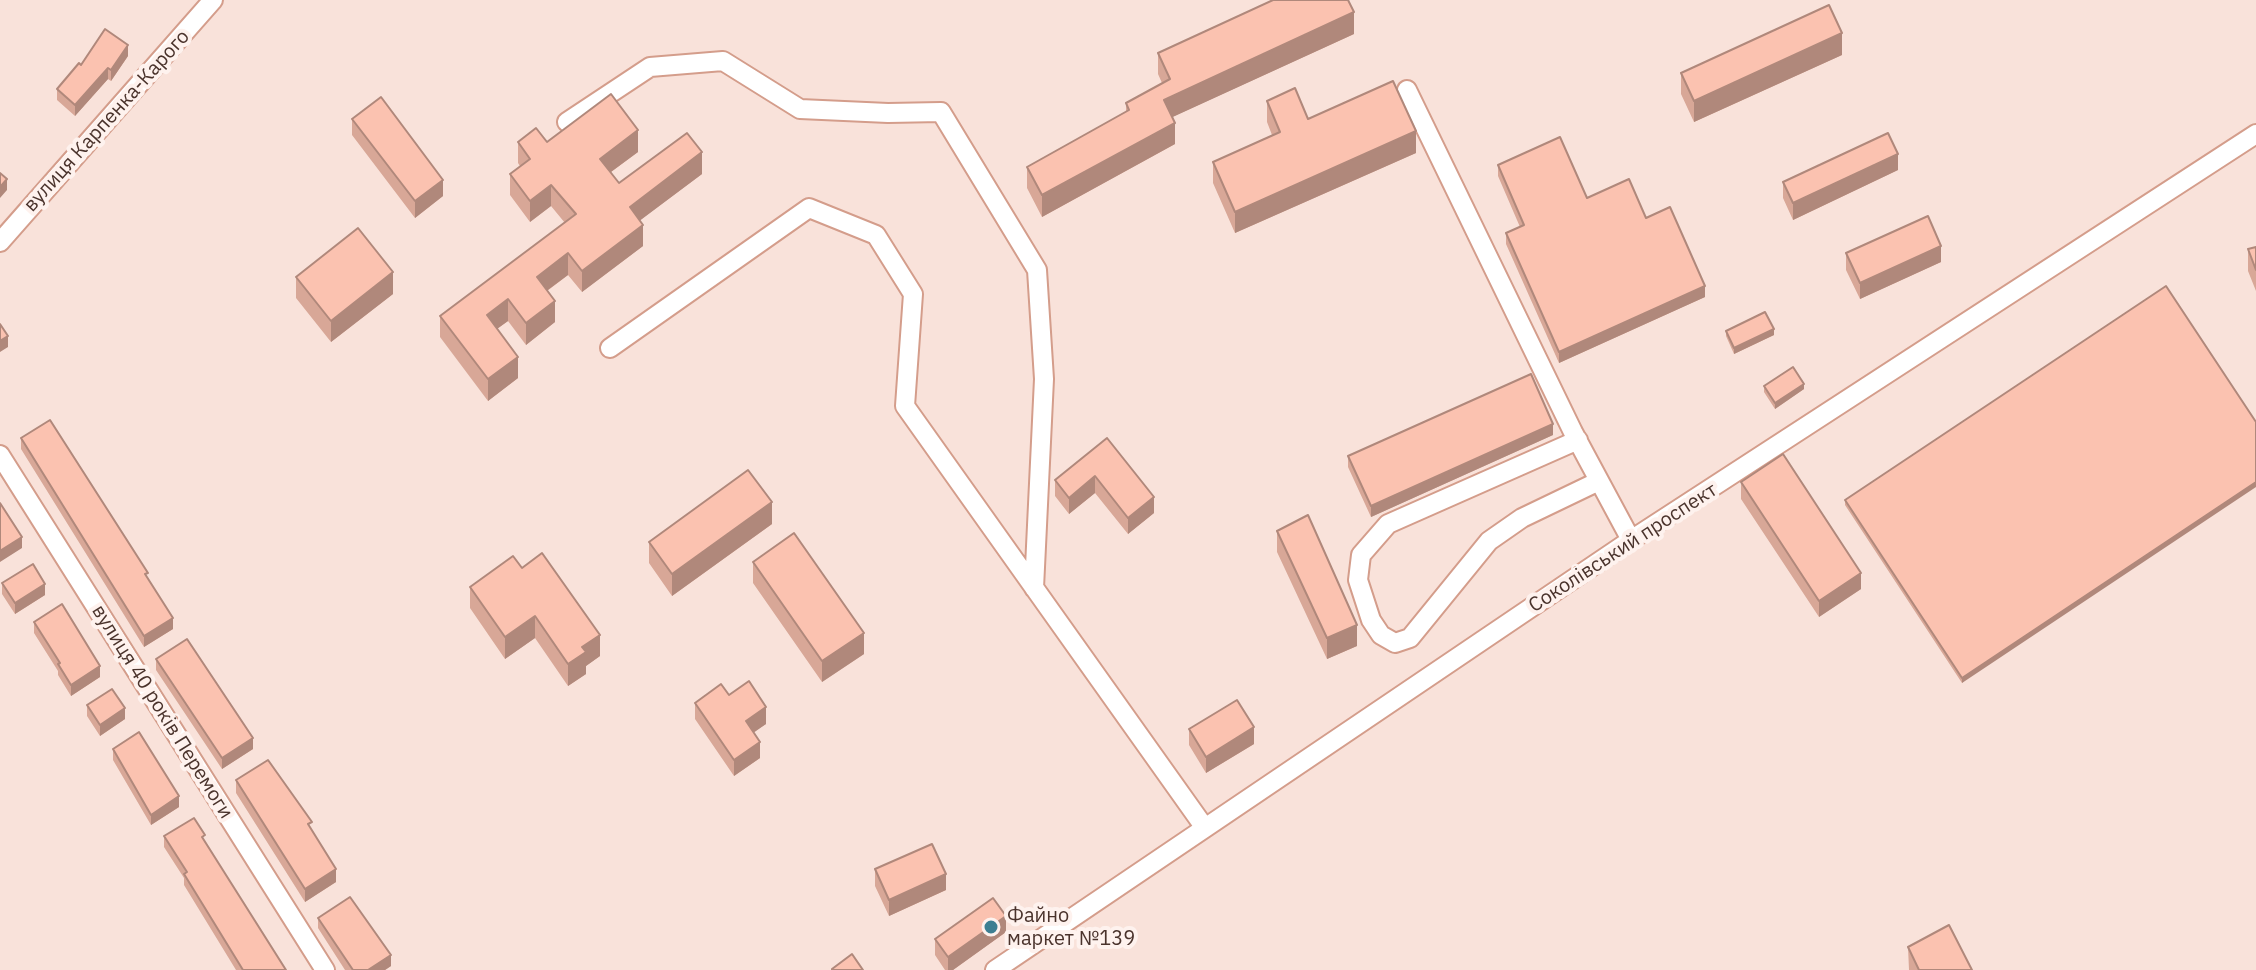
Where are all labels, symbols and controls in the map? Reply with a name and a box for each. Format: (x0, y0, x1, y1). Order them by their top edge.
street label: вулиця Карпенка-Карого (19, 25, 195, 217)
street label: Соколівський проспект (1524, 478, 1722, 618)
street label: вулиця 40 років Перемоги (86, 601, 238, 823)
place label: Файно маркет №139 (1007, 904, 1135, 951)
marker: Файно маркет №139 (982, 918, 1000, 936)

